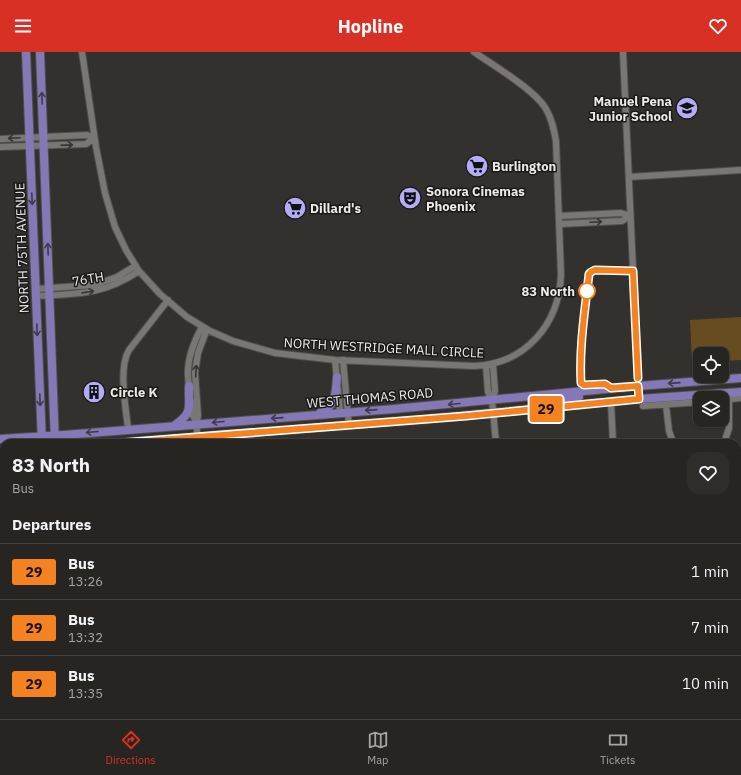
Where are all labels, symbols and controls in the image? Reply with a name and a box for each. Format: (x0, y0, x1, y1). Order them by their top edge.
icon: menu (12, 15, 34, 37)
text: Hopline (338, 15, 403, 38)
icon: heart (707, 15, 729, 37)
one-way arrow (38, 92, 45, 105)
place label: Manuel Pena Junior School (589, 93, 672, 125)
school or university icon: Manuel Pena Junior School (674, 95, 700, 121)
one-way arrow (8, 135, 21, 142)
one-way arrow (60, 141, 73, 149)
supermarket icon: Burlington (464, 153, 490, 179)
place label: Burlington (492, 158, 556, 175)
street label: NORTH 75TH AVENUE (11, 183, 33, 313)
place label: Sonora Cinemas Phoenix (426, 183, 525, 215)
theatre icon: Sonora Cinemas Phoenix (397, 185, 423, 211)
one-way arrow (29, 192, 36, 205)
supermarket icon: Dillard's (282, 195, 308, 221)
place label: Dillard's (310, 200, 362, 217)
one-way arrow (589, 218, 602, 226)
one-way arrow (44, 243, 51, 256)
street label: 76TH (71, 268, 105, 290)
marker: 83 North (578, 282, 596, 300)
place label: 83 North (522, 283, 575, 300)
one-way arrow (82, 288, 95, 296)
one-way arrow (34, 323, 41, 336)
street label: NORTH WESTRIDGE MALL CIRCLE (283, 334, 485, 362)
map controls (693, 347, 729, 427)
button: locate (693, 347, 729, 383)
one-way arrow (192, 365, 200, 378)
building icon: Circle K (81, 379, 107, 405)
one-way arrow (668, 379, 681, 386)
place label: Circle K (110, 384, 157, 401)
street label: WEST THOMAS ROAD (306, 384, 434, 412)
button: layers (693, 391, 729, 427)
one-way arrow (37, 393, 44, 406)
line badge: 29 (528, 396, 564, 422)
one-way arrow (448, 400, 461, 407)
text: 29 (538, 400, 554, 418)
one-way arrow (365, 407, 378, 414)
one-way arrow (271, 414, 284, 421)
one-way arrow (212, 419, 225, 426)
one-way arrow (86, 429, 99, 436)
button: heart (687, 452, 729, 494)
text: 83 North (12, 453, 90, 477)
text: Bus (12, 480, 34, 497)
text: Departures (12, 515, 91, 534)
text: Bus (68, 554, 95, 573)
text: 1 min (691, 562, 729, 581)
text: 29 (26, 563, 42, 581)
text: 13:26 (68, 573, 103, 590)
text: Bus (68, 610, 95, 629)
text: 7 min (691, 618, 729, 637)
text: 29 (26, 619, 42, 637)
text: 13:32 (68, 629, 103, 646)
text: Bus (68, 666, 95, 685)
text: 10 min (682, 674, 729, 693)
text: 29 (26, 675, 42, 693)
text: 13:35 (68, 685, 103, 702)
tab: Directions (106, 729, 156, 767)
tab: Map (367, 729, 389, 767)
tab: Tickets (600, 729, 635, 767)

